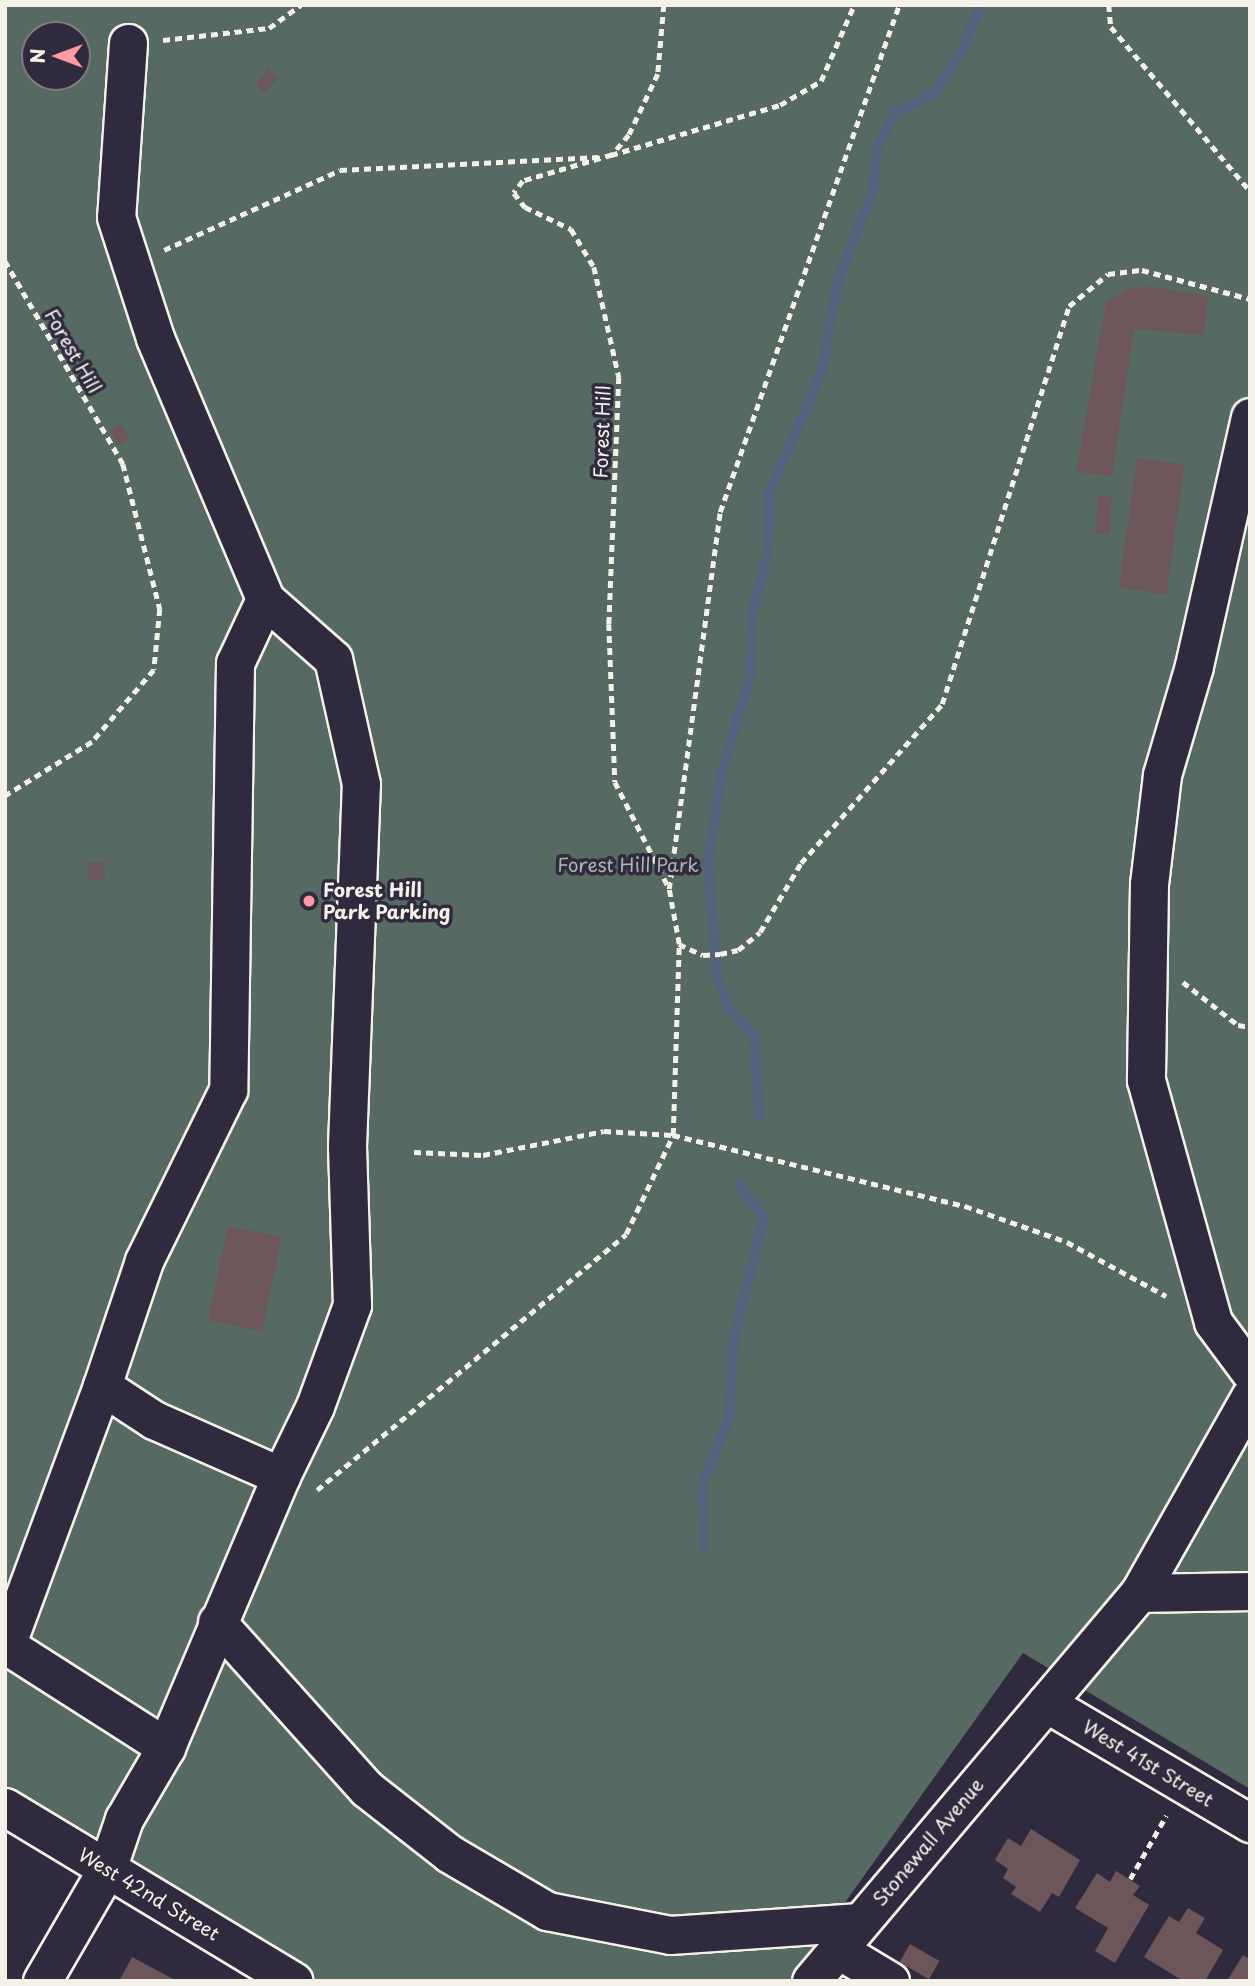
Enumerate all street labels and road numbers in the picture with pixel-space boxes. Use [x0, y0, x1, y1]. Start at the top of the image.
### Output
street label: Forest Hill [40, 305, 106, 397]
street label: Forest Hill [589, 385, 615, 479]
street label: West 41st Street [1077, 1714, 1219, 1812]
street label: Stonewall Avenue [868, 1773, 988, 1911]
street label: West 42nd Street [74, 1843, 224, 1945]

